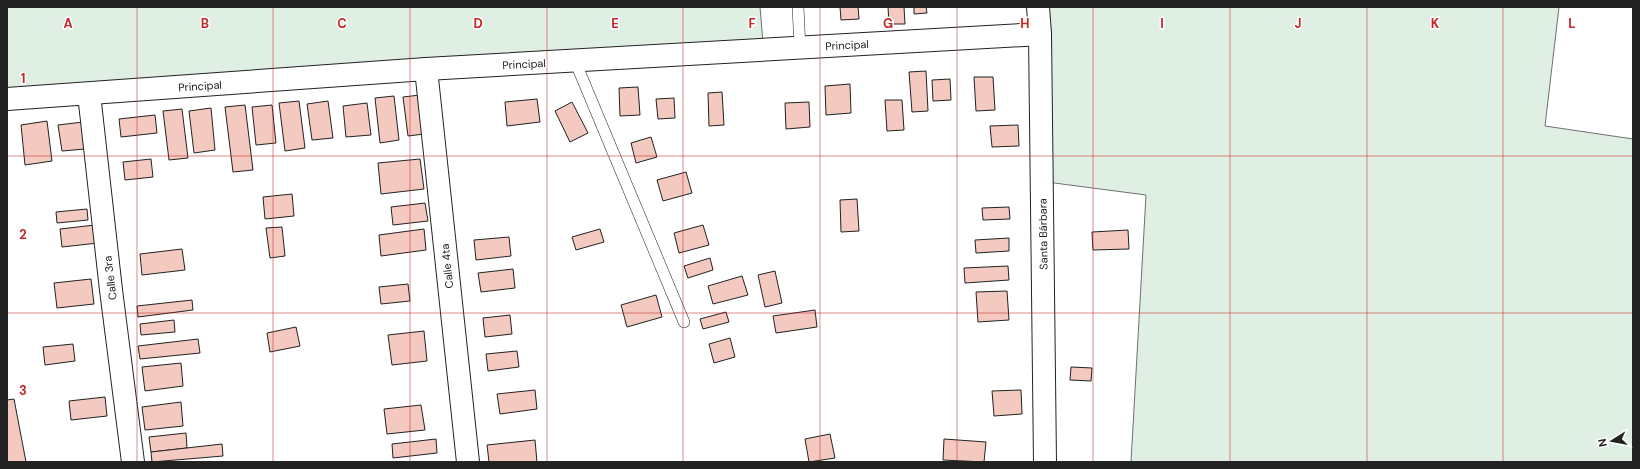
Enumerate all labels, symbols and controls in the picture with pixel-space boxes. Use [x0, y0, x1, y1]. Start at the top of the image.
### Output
text: A [63, 15, 73, 32]
text: B [201, 15, 209, 32]
text: C [337, 15, 347, 32]
text: D [473, 15, 483, 32]
text: E [611, 15, 619, 32]
text: F [748, 15, 756, 32]
text: G [883, 15, 893, 32]
text: H [1020, 15, 1030, 32]
text: I [1160, 15, 1164, 32]
text: J [1294, 15, 1302, 32]
text: K [1431, 15, 1440, 32]
text: L [1568, 15, 1576, 32]
street label: Principal [825, 37, 869, 53]
street label: Principal [502, 56, 546, 72]
text: 1 [21, 70, 25, 87]
street label: Principal [178, 77, 222, 95]
street label: Santa Bárbara [1035, 198, 1051, 270]
text: 2 [19, 226, 27, 243]
street label: Calle 4ta [438, 243, 456, 289]
street label: Calle 3ra [100, 255, 120, 301]
text: 3 [19, 382, 27, 399]
north arrow [1592, 421, 1632, 461]
text: N [1595, 438, 1610, 448]

